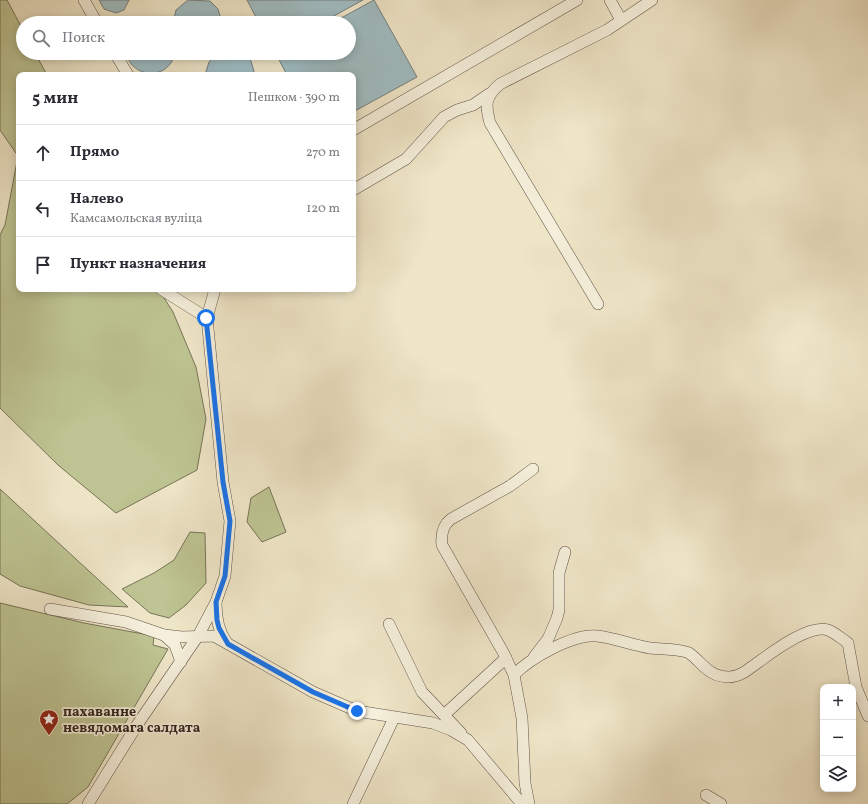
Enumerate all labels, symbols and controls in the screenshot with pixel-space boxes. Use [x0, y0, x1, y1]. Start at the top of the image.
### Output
search box [16, 16, 356, 60]
icon: search [30, 27, 52, 49]
text: Поиск [62, 28, 105, 49]
text: 5 мин [32, 87, 78, 110]
text: Пешком · 390 m [248, 89, 340, 107]
icon: ahead [32, 142, 54, 164]
text: Прямо [70, 142, 119, 163]
text: 270 m [306, 144, 340, 162]
text: Налево [70, 189, 124, 210]
icon: left [32, 198, 54, 220]
text: 120 m [306, 200, 340, 218]
text: Камсамольская вуліца [70, 210, 203, 228]
icon: arrive [32, 254, 54, 276]
text: Пункт назначения [70, 254, 206, 275]
route start [197, 309, 215, 327]
map controls [820, 684, 856, 792]
button: + [820, 684, 856, 720]
route end [348, 702, 366, 720]
place label: пахаванне невядомага салдата [63, 703, 201, 738]
place icon: пахаванне невядомага салдата [38, 708, 60, 736]
button: − [820, 720, 856, 756]
button: layers [820, 756, 856, 792]

